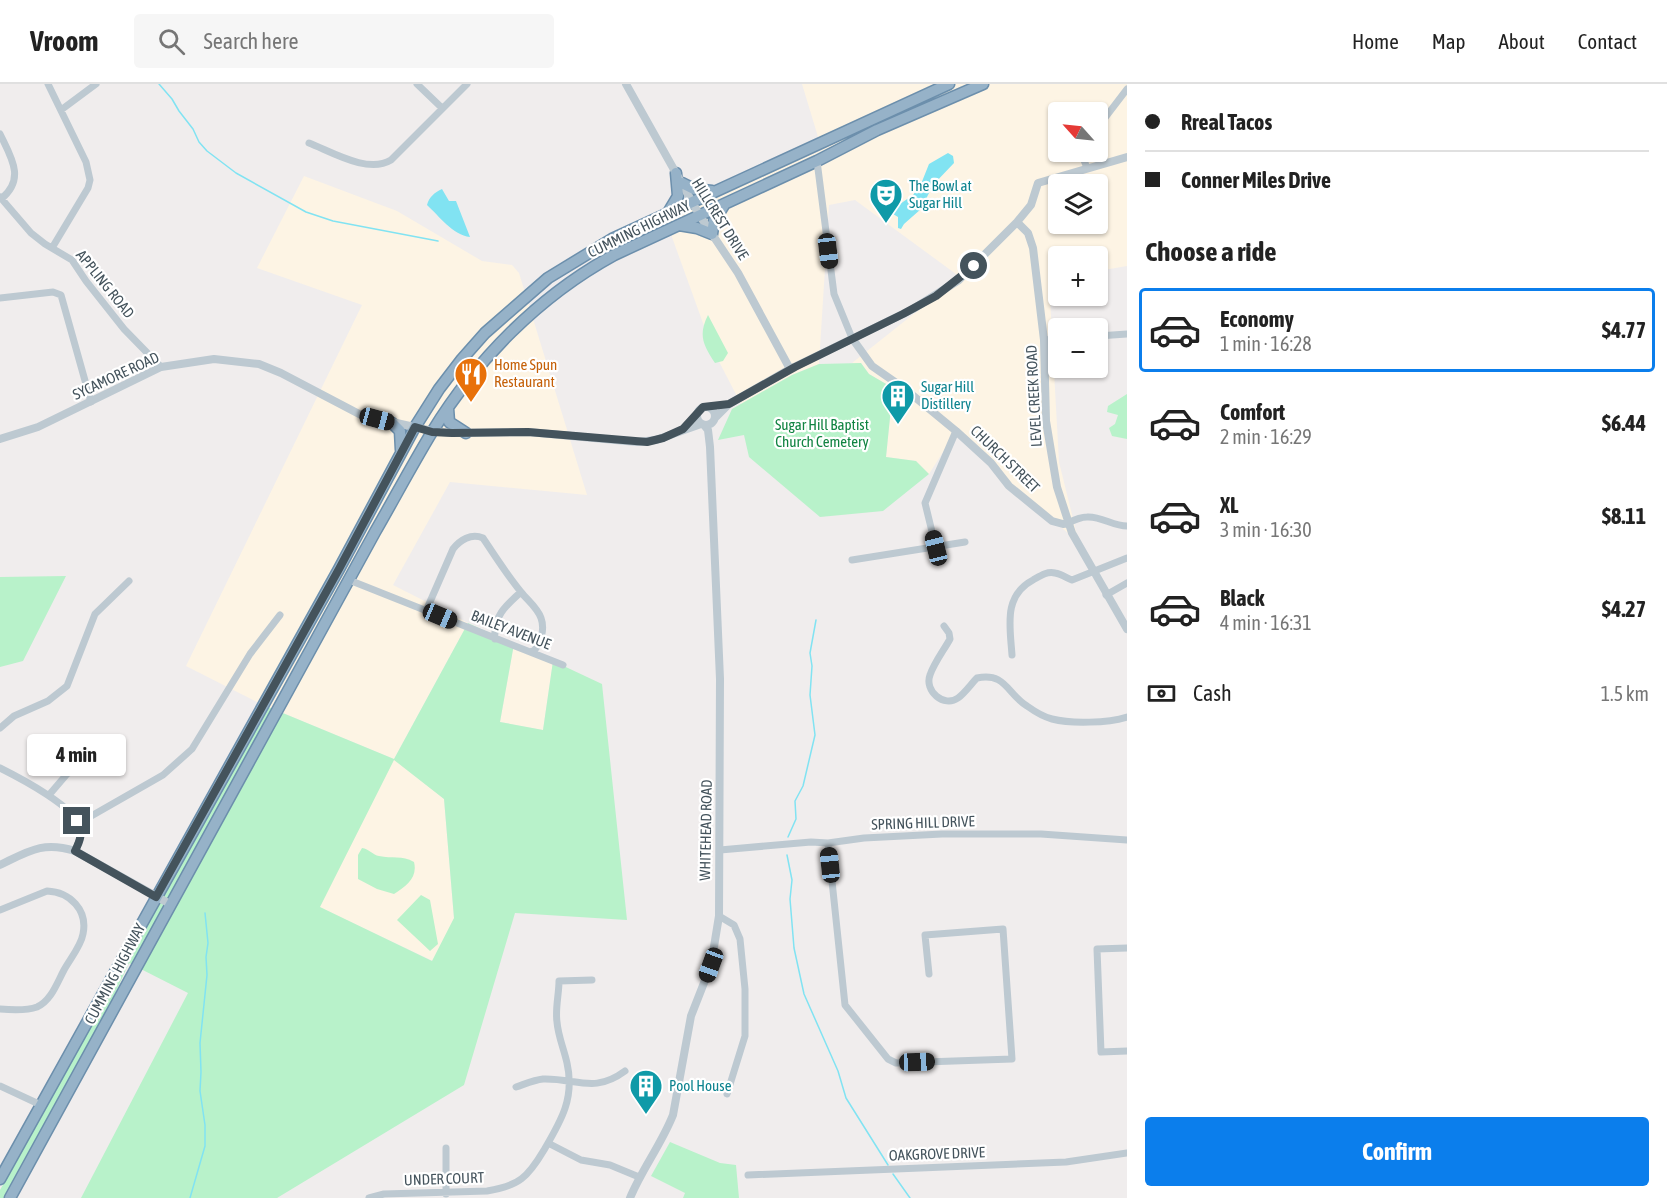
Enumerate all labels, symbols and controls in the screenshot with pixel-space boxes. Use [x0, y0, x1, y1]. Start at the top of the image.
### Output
search box [134, 14, 554, 68]
text: Vroom [30, 25, 98, 57]
icon: search [155, 25, 188, 58]
text: Search here [203, 28, 298, 54]
text: Home [1352, 29, 1399, 53]
text: Map [1432, 29, 1466, 53]
text: About [1499, 29, 1545, 53]
text: Contact [1578, 29, 1637, 53]
north arrow [1048, 102, 1108, 162]
map controls [1048, 102, 1108, 378]
text: Rreal Tacos [1181, 109, 1272, 135]
text: Conner Miles Drive [1181, 167, 1331, 193]
button: layers [1048, 174, 1108, 234]
street label: HILLCREST DRIVE [689, 175, 753, 263]
theatre icon: The Bowl at Sugar Hill [868, 177, 904, 224]
place label: The Bowl at Sugar Hill [909, 177, 972, 211]
street label: CUMMING HIGHWAY [585, 196, 693, 261]
car [817, 232, 839, 270]
text: Choose a ride [1145, 236, 1277, 267]
street label: APPLING ROAD [73, 246, 138, 321]
button: + [1048, 246, 1108, 306]
route start [960, 252, 987, 279]
icon: car [1148, 303, 1202, 357]
text: Economy [1220, 306, 1294, 332]
text: $4.77 [1602, 317, 1646, 343]
button: − [1048, 318, 1108, 378]
text: 1 min · 16:28 [1220, 332, 1312, 355]
street label: LEVEL CREEK ROAD [1022, 345, 1045, 447]
street label: SYCAMORE ROAD [70, 348, 162, 403]
restaurant icon: Home Spun Restaurant [453, 356, 489, 403]
place label: Home Spun Restaurant [494, 356, 557, 390]
building icon: Sugar Hill Distillery [880, 378, 916, 425]
place label: Sugar Hill Distillery [921, 378, 974, 412]
icon: car [1148, 396, 1202, 450]
text: Comfort [1220, 399, 1285, 425]
car [357, 406, 397, 432]
text: $6.44 [1602, 410, 1646, 436]
park label: Sugar Hill Baptist Church Cemetery [775, 416, 869, 450]
street label: CHURCH STREET [967, 422, 1044, 496]
text: 2 min · 16:29 [1220, 425, 1312, 448]
icon: car [1148, 489, 1202, 543]
text: XL [1220, 492, 1238, 518]
text: $8.11 [1602, 503, 1646, 529]
text: 3 min · 16:30 [1220, 518, 1312, 541]
car [923, 528, 949, 568]
icon: car [1148, 582, 1202, 636]
text: Black [1220, 585, 1264, 611]
text: $4.27 [1602, 596, 1646, 622]
car [420, 601, 460, 631]
street label: BAILEY AVENUE [469, 607, 554, 653]
text: 4 min · 16:31 [1220, 611, 1312, 634]
icon: cash [1145, 677, 1178, 710]
text: Cash [1193, 680, 1232, 706]
text: 1.5 km [1601, 682, 1649, 705]
callout: 4 min [28, 734, 127, 776]
text: 4 min [56, 743, 97, 766]
street label: WHITEHEAD ROAD [696, 779, 715, 881]
route end [63, 807, 90, 834]
street label: SPRING HILL DRIVE [871, 812, 976, 833]
car [819, 846, 841, 884]
street label: CUMMING HIGHWAY [81, 920, 148, 1027]
car [696, 945, 726, 985]
car [899, 1052, 935, 1072]
building icon: Pool House [628, 1068, 664, 1115]
place label: Pool House [669, 1077, 732, 1094]
button: Confirm [1145, 1117, 1649, 1186]
street label: OAKGROVE DRIVE [889, 1143, 986, 1164]
street label: UNDER COURT [404, 1169, 485, 1188]

